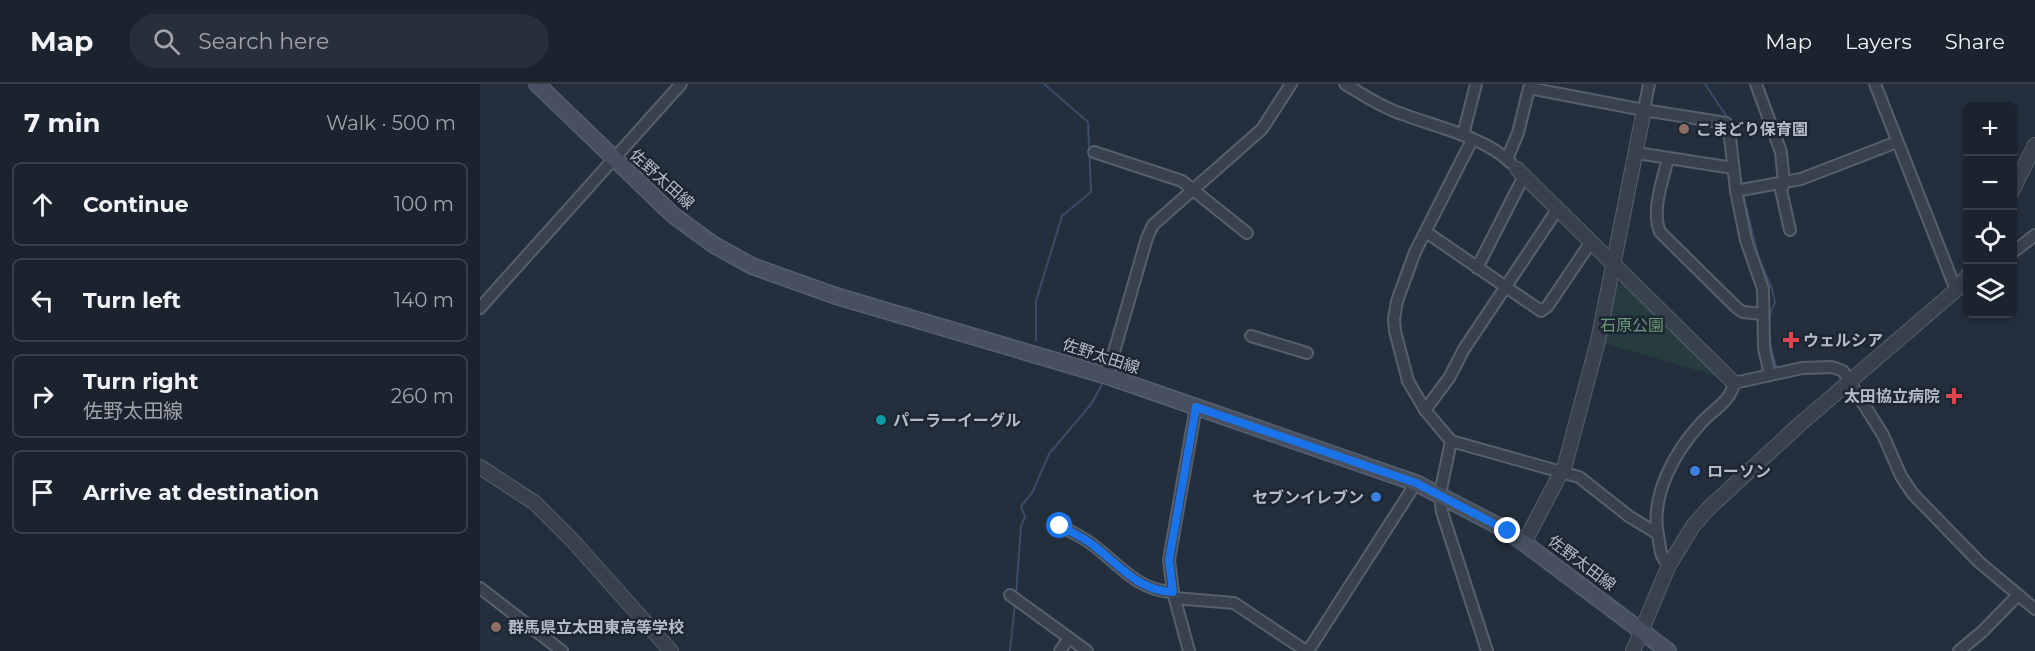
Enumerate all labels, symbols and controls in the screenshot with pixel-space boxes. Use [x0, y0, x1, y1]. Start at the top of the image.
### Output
search box [129, 14, 549, 68]
text: Map [30, 24, 93, 58]
icon: search [150, 25, 183, 58]
text: Search here [198, 28, 329, 55]
text: Map [1765, 29, 1812, 54]
text: Layers [1845, 29, 1912, 54]
text: Share [1945, 29, 2005, 54]
map controls [1963, 102, 2017, 318]
button: + [1963, 102, 2017, 156]
text: 7 min [24, 107, 101, 139]
text: Walk · 500 m [326, 111, 456, 135]
place label: こまどり保育園 [1696, 120, 1808, 139]
marker: こまどり保育園 [1677, 122, 1691, 136]
street label: 佐野太田線 [626, 145, 698, 213]
button: − [1963, 156, 2017, 210]
icon: ahead [26, 188, 59, 221]
text: Continue [83, 191, 189, 218]
text: 100 m [394, 192, 454, 216]
button: locate [1963, 210, 2017, 264]
button: layers [1963, 264, 2017, 318]
icon: left [26, 284, 59, 317]
text: Turn left [83, 287, 181, 314]
text: 140 m [394, 288, 454, 312]
park label: 石原公園 [1600, 316, 1664, 335]
place label: ウェルシア [1803, 331, 1883, 350]
marker: ウェルシア [1784, 333, 1798, 347]
street label: 佐野太田線 [1060, 335, 1142, 377]
text: Turn right [83, 368, 198, 395]
icon: right [26, 380, 59, 413]
text: 260 m [391, 384, 454, 408]
place label: 太田協立病院 [1844, 387, 1940, 406]
marker: 太田協立病院 [1945, 387, 1963, 405]
text: 佐野太田線 [83, 399, 183, 423]
place label: パーラーイーグル [893, 411, 1021, 430]
marker: パーラーイーグル [874, 413, 888, 427]
place label: ローソン [1707, 462, 1771, 481]
marker: ローソン [1688, 464, 1702, 478]
icon: arrive [26, 476, 59, 509]
text: Arrive at destination [83, 479, 319, 506]
place label: セブンイレブン [1252, 488, 1364, 507]
marker: セブンイレブン [1369, 490, 1383, 504]
route start [1046, 512, 1072, 538]
route end [1494, 517, 1520, 543]
street label: 佐野太田線 [1544, 531, 1620, 595]
place label: 群馬県立太田東高等学校 [508, 618, 684, 637]
marker: 群馬県立太田東高等学校 [489, 620, 503, 634]

